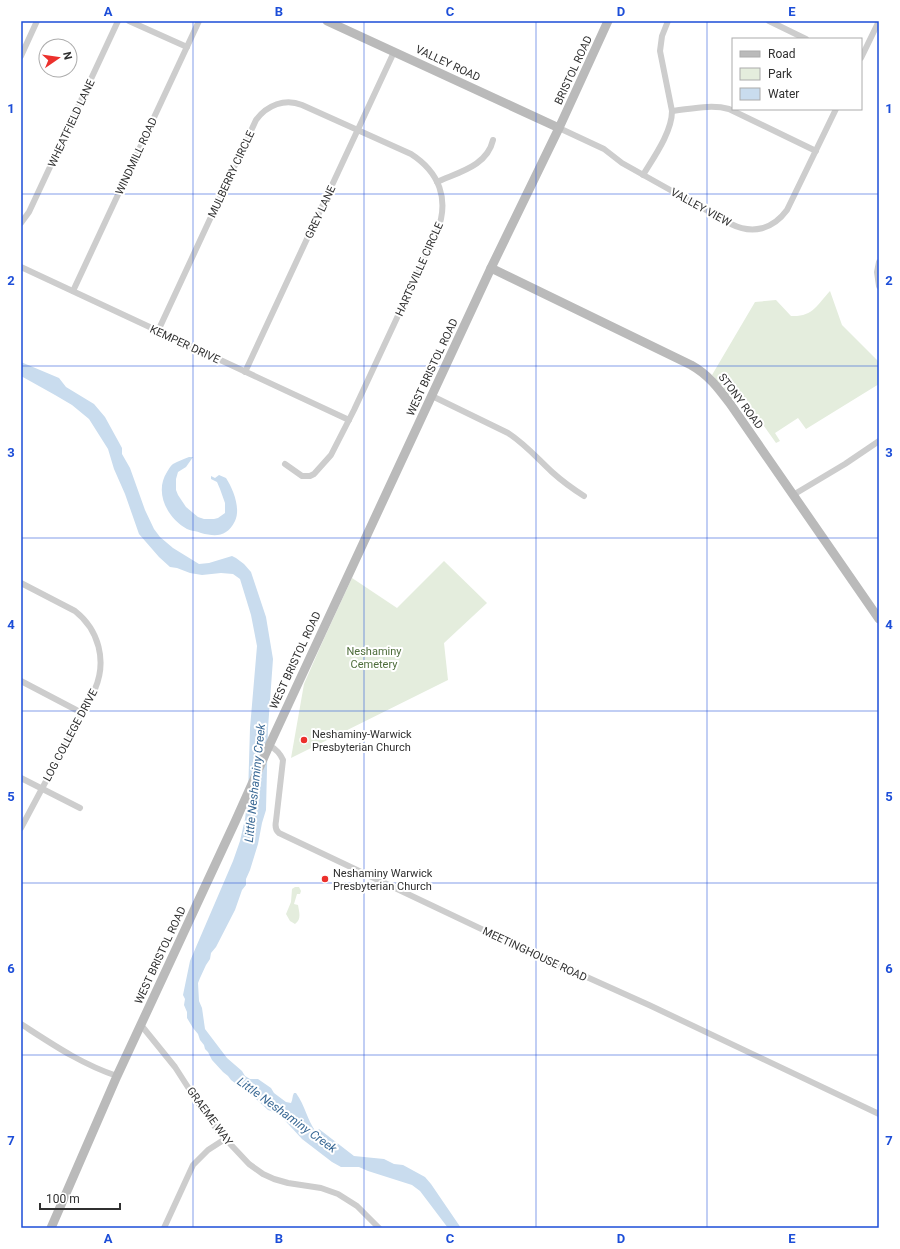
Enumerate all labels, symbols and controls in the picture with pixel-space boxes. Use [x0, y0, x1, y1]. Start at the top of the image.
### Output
text: A [104, 4, 113, 19]
text: B [275, 4, 283, 19]
text: C [446, 4, 455, 19]
text: D [617, 4, 625, 19]
text: E [788, 4, 796, 19]
street label: BRISTOL ROAD [552, 34, 595, 107]
north arrow [38, 38, 78, 78]
legend [732, 38, 862, 110]
street label: VALLEY ROAD [413, 43, 482, 84]
text: Road [768, 47, 796, 61]
text: N [60, 51, 75, 61]
text: Park [768, 67, 793, 81]
street label: WHEATFIELD LANE [45, 77, 98, 169]
text: Water [768, 87, 799, 101]
text: 1 [7, 101, 15, 116]
text: 1 [885, 101, 893, 116]
street label: WINDMILL ROAD [113, 116, 160, 197]
street label: MULBERRY CIRCLE [206, 129, 257, 220]
street label: GREY LANE [302, 184, 338, 241]
street label: VALLEY VIEW [668, 185, 734, 230]
street label: HARTSVILLE CIRCLE [393, 220, 446, 318]
text: 2 [7, 273, 15, 288]
text: 2 [885, 273, 893, 288]
street label: WEST BRISTOL ROAD [404, 316, 461, 418]
street label: KEMPER DRIVE [148, 323, 222, 366]
street label: STONY ROAD [715, 371, 766, 432]
text: 3 [7, 445, 15, 460]
text: 3 [885, 445, 893, 460]
street label: WEST BRISTOL ROAD [267, 609, 324, 711]
text: 4 [7, 617, 15, 632]
text: 4 [885, 617, 893, 632]
park label: Neshaminy Cemetery [347, 645, 402, 671]
street label: LOG COLLEGE DRIVE [41, 687, 100, 784]
water label: Little Neshaminy Creek [242, 722, 268, 843]
place label: Neshaminy-Warwick Presbyterian Church [312, 728, 412, 754]
marker: Neshaminy-Warwick Presbyterian Church [299, 735, 309, 745]
text: 5 [7, 789, 15, 804]
text: 5 [885, 789, 893, 804]
place label: Neshaminy Warwick Presbyterian Church [333, 867, 433, 893]
marker: Neshaminy Warwick Presbyterian Church [320, 874, 330, 884]
street label: WEST BRISTOL ROAD [132, 904, 189, 1006]
street label: MEETINGHOUSE ROAD [480, 925, 589, 984]
text: 6 [7, 961, 15, 976]
text: 6 [885, 961, 893, 976]
water label: Little Neshaminy Creek [235, 1074, 340, 1156]
street label: GRAEME WAY [184, 1085, 235, 1148]
text: 7 [7, 1133, 15, 1148]
text: 7 [885, 1133, 893, 1148]
scale bar [40, 1185, 120, 1211]
text: 100 m [46, 1192, 80, 1206]
text: A [104, 1231, 113, 1246]
text: B [275, 1231, 283, 1246]
text: C [446, 1231, 455, 1246]
text: D [617, 1231, 625, 1246]
text: E [788, 1231, 796, 1246]

